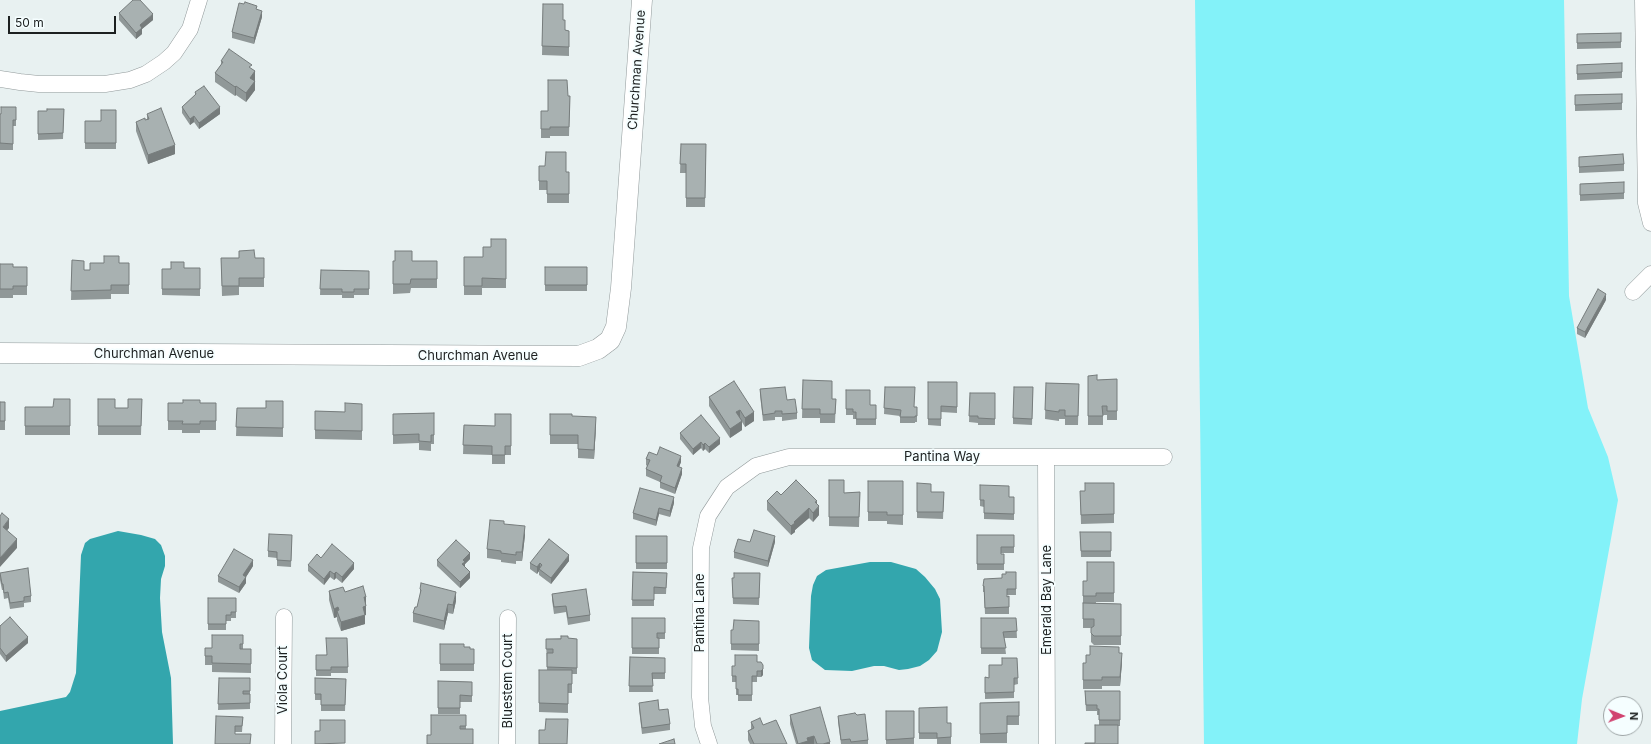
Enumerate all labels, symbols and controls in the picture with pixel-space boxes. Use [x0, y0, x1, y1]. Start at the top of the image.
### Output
scale bar [10, 8, 118, 34]
street label: Churchman Avenue [625, 9, 649, 131]
text: 50 m [15, 15, 44, 30]
street label: Churchman Avenue [94, 346, 214, 362]
street label: Churchman Avenue [418, 348, 538, 364]
street label: Pantina Way [904, 449, 980, 465]
street label: Emerald Bay Lane [1039, 545, 1055, 655]
street label: Pantina Lane [692, 573, 708, 653]
street label: Bluestem Court [500, 634, 516, 728]
street label: Viola Court [275, 646, 291, 714]
north arrow [1603, 696, 1643, 736]
text: N [1627, 712, 1641, 721]

